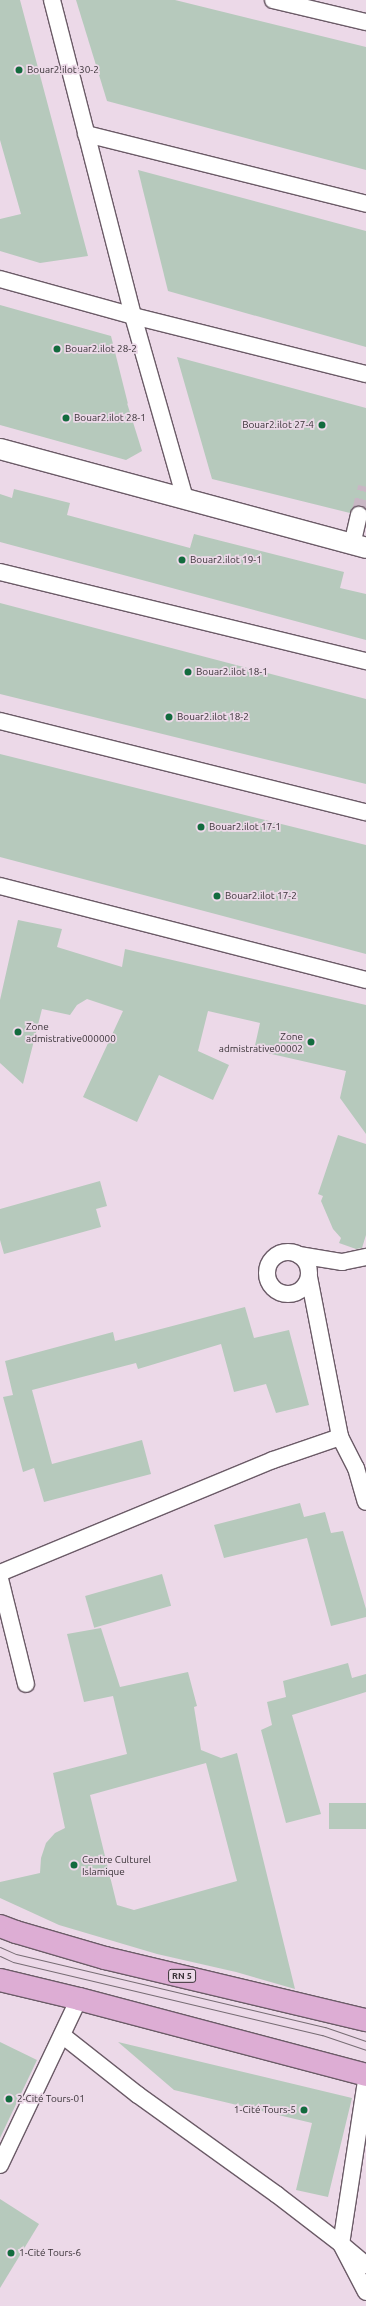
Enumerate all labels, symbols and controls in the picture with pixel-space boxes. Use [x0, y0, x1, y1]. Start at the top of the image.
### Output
place label: Bouar2.ilot 30-2 [27, 64, 99, 76]
marker: Bouar2.ilot 30-2 [14, 65, 24, 75]
place label: Bouar2.ilot 28-2 [65, 343, 137, 355]
marker: Bouar2.ilot 28-2 [52, 344, 62, 354]
place label: Bouar2.ilot 28-1 [74, 412, 146, 424]
marker: Bouar2.ilot 28-1 [61, 413, 71, 423]
place label: Bouar2.ilot 27-4 [242, 419, 314, 431]
marker: Bouar2.ilot 27-4 [317, 420, 327, 430]
place label: Bouar2.ilot 19-1 [190, 554, 262, 566]
marker: Bouar2.ilot 19-1 [177, 555, 187, 565]
place label: Bouar2.ilot 18-1 [196, 666, 268, 678]
marker: Bouar2.ilot 18-1 [183, 667, 193, 677]
place label: Bouar2.ilot 18-2 [177, 711, 249, 723]
marker: Bouar2.ilot 18-2 [164, 712, 174, 722]
place label: Bouar2.ilot 17-1 [209, 821, 281, 833]
marker: Bouar2.ilot 17-1 [196, 822, 206, 832]
place label: Bouar2.ilot 17-2 [225, 890, 297, 902]
marker: Bouar2.ilot 17-2 [212, 891, 222, 901]
place label: Zone admistrative000000 [26, 1020, 116, 1044]
marker: Zone admistrative000000 [13, 1027, 23, 1037]
place label: Zone admistrative00002 [219, 1030, 303, 1054]
marker: Zone admistrative00002 [306, 1037, 316, 1047]
place label: Centre Culturel Islamique [82, 1853, 151, 1876]
marker: Centre Culturel Islamique [69, 1860, 79, 1870]
road number: RN 5 [168, 1969, 196, 1983]
place label: 2-Cité Tours-01 [17, 2093, 85, 2105]
marker: 2-Cité Tours-01 [4, 2094, 14, 2104]
place label: 1-Cité Tours-5 [234, 2104, 296, 2116]
marker: 1-Cité Tours-5 [299, 2105, 309, 2115]
place label: 1-Cité Tours-6 [19, 2247, 81, 2259]
marker: 1-Cité Tours-6 [6, 2248, 16, 2258]

